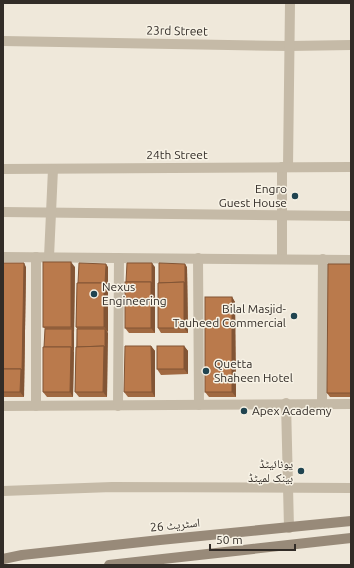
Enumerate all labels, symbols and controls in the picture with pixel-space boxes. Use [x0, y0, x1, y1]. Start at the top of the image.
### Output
street label: 23rd Street [146, 23, 208, 38]
street label: 24th Street [146, 148, 208, 161]
place label: Engro Guest House [219, 182, 287, 209]
marker: Engro Guest House [290, 191, 300, 201]
place label: Nexus Engineering [102, 280, 167, 307]
marker: Nexus Engineering [89, 289, 99, 299]
place label: Bilal Masjid- Tauheed Commercial [173, 302, 287, 329]
marker: Bilal Masjid- Tauheed Commercial [289, 311, 299, 321]
place label: Quetta Shaheen Hotel [214, 357, 293, 384]
marker: Quetta Shaheen Hotel [201, 366, 211, 376]
place label: Apex Academy [252, 404, 332, 417]
marker: Apex Academy [239, 406, 249, 416]
place label: یونائیٹڈ بینک لمیٹڈ [248, 457, 293, 485]
marker: یونائیٹڈ بینک لمیٹڈ [296, 466, 306, 476]
street label: اسٹریٹ 26 [149, 515, 201, 535]
scale bar [210, 526, 295, 552]
text: 50 m [216, 533, 243, 546]

